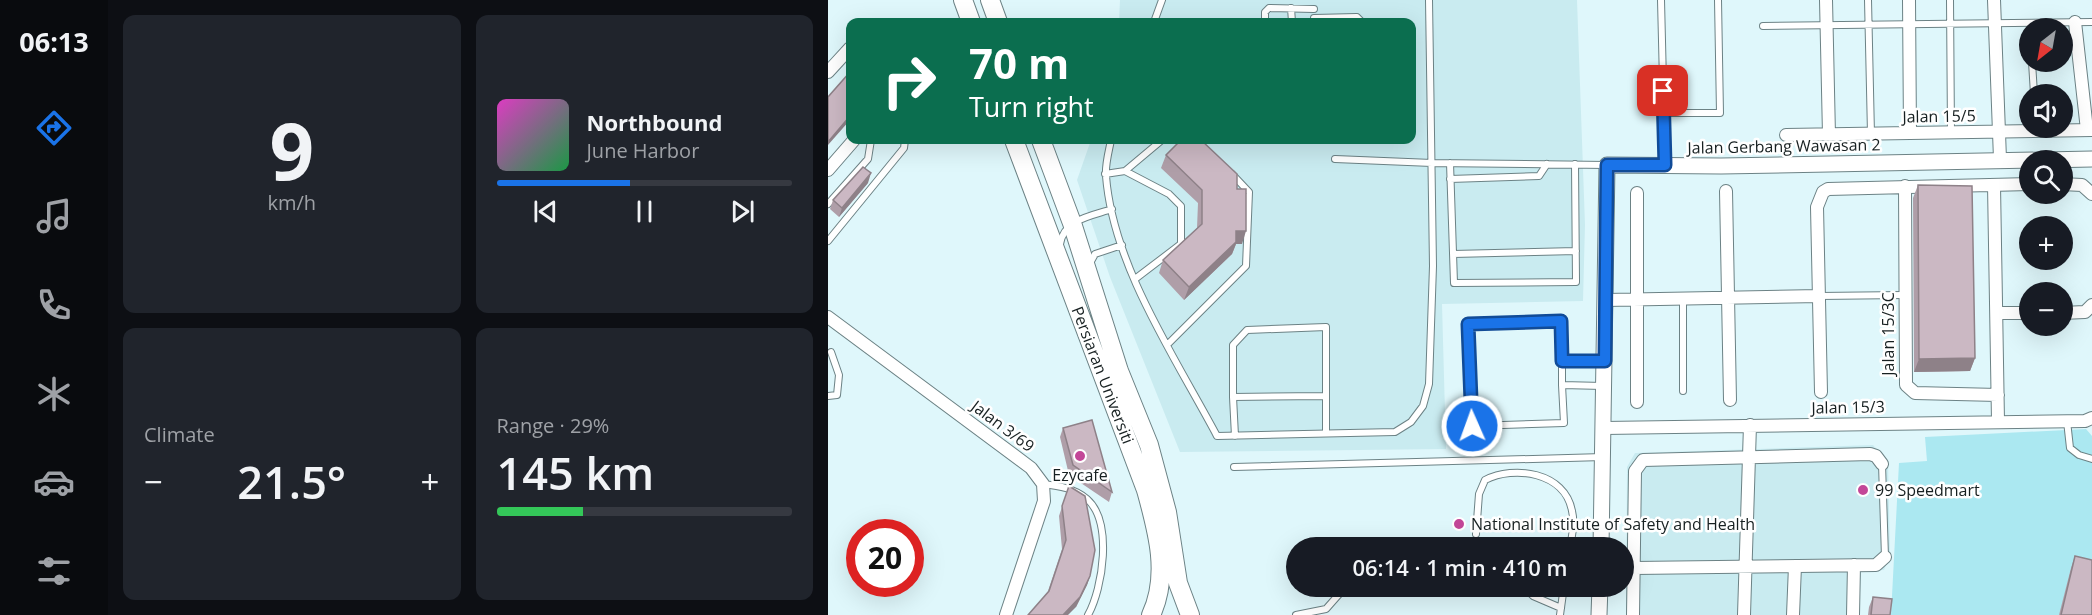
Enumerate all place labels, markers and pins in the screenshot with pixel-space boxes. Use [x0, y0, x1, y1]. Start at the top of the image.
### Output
pin [1637, 65, 1688, 116]
marker: Ezycafe [1073, 449, 1087, 463]
place label: Ezycafe [1052, 464, 1108, 486]
place label: 99 Speedmart [1875, 479, 1980, 501]
marker: 99 Speedmart [1856, 483, 1870, 497]
place label: National Institute of Safety and Health [1471, 513, 1755, 535]
marker: National Institute of Safety and Health [1452, 517, 1466, 531]

